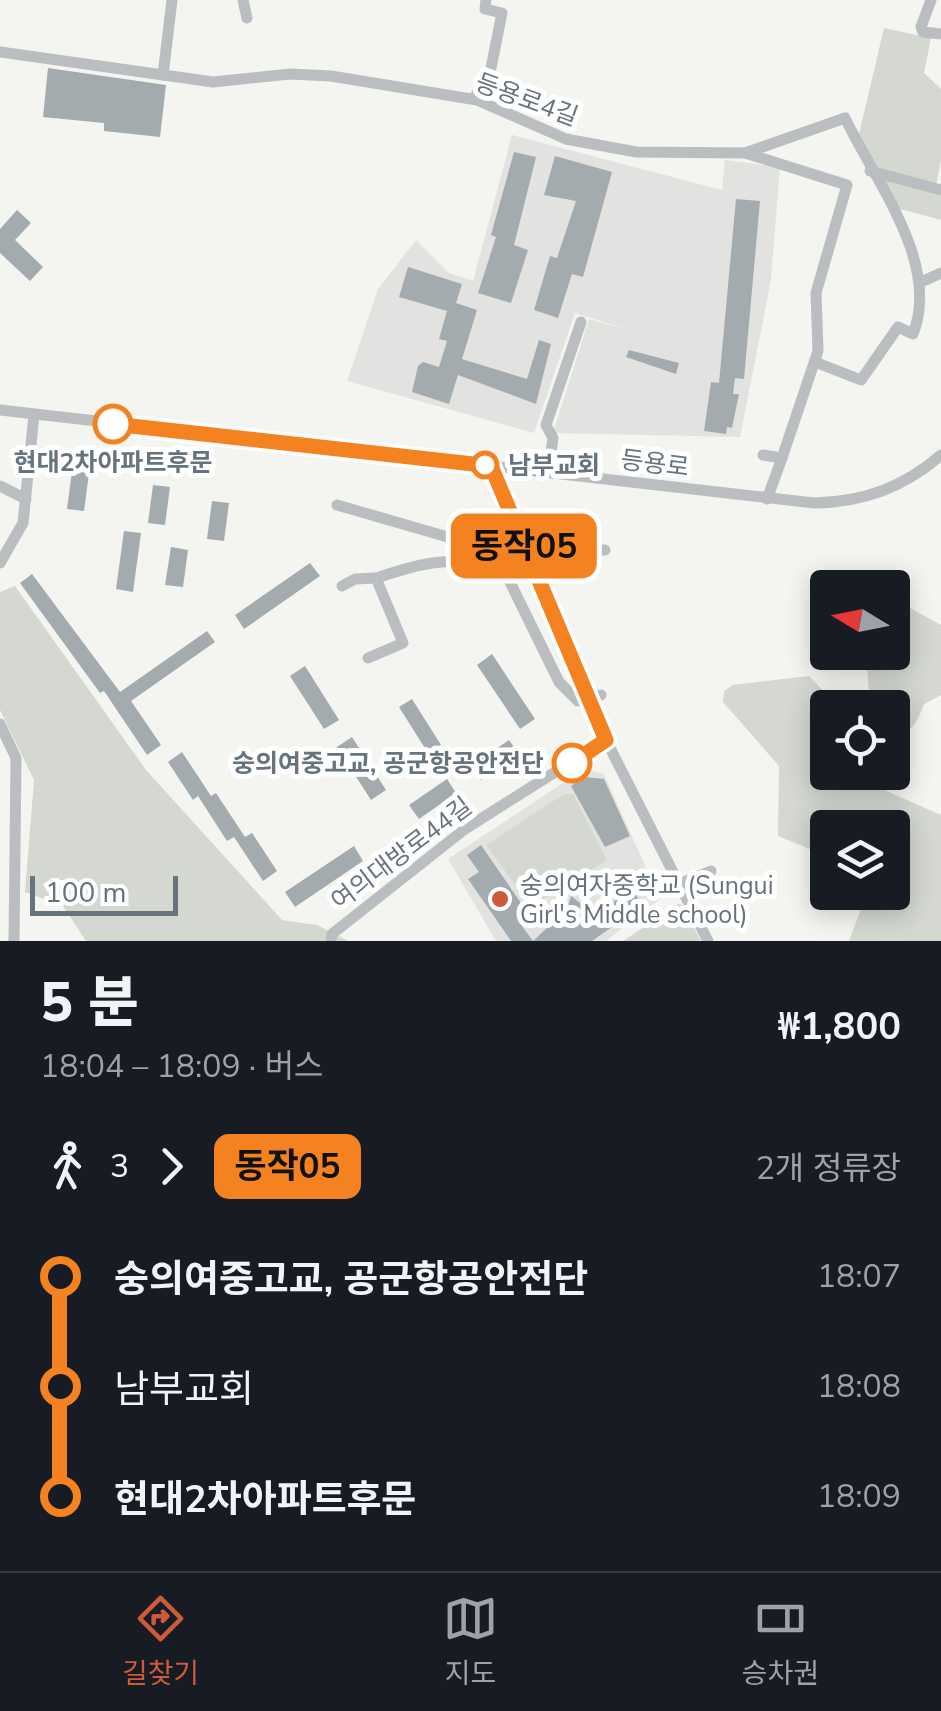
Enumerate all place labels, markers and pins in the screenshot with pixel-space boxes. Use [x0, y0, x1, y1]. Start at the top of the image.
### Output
marker: 현대2차아파트후문 [94, 405, 132, 443]
place label: 현대2차아파트후문 [13, 446, 213, 480]
place label: 남부교회 [508, 449, 600, 483]
marker: 남부교회 [472, 452, 498, 478]
marker: 숭의여중고교, 공군항공안전단 [553, 744, 591, 782]
place label: 숭의여중고교, 공군항공안전단 [232, 747, 544, 781]
place label: 숭의여자중학교 (Sungui Girl's Middle school) [520, 869, 773, 932]
marker: 숭의여자중학교 (Sungui Girl's Middle school) [489, 888, 511, 910]

